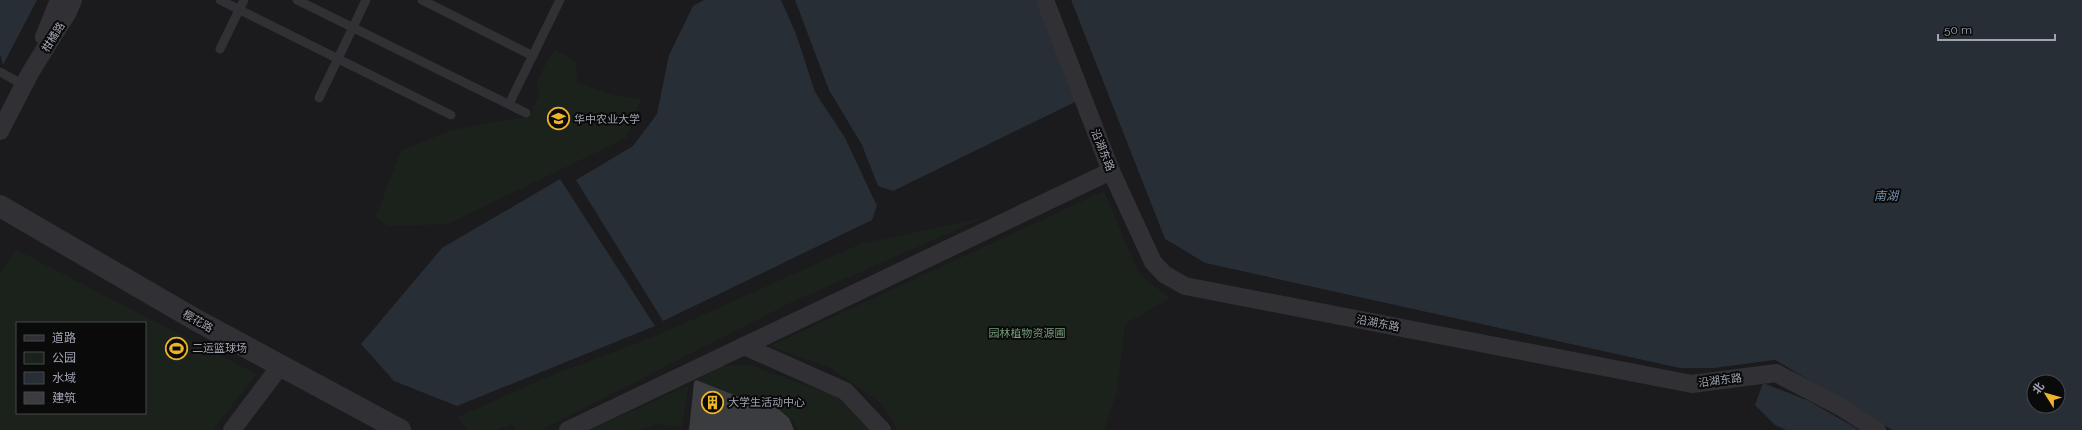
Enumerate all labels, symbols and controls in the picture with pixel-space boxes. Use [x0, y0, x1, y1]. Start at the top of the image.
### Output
scale bar [1938, 16, 2055, 42]
street label: 柑橘路 [39, 20, 68, 55]
text: 50 m [1944, 23, 1972, 37]
school or university icon: 华中农业大学 [546, 106, 572, 132]
place label: 华中农业大学 [574, 113, 640, 126]
street label: 沿湖东路 [1088, 127, 1117, 173]
water label: 南湖 [1874, 189, 1900, 203]
street label: 樱花路 [180, 308, 215, 335]
street label: 沿湖东路 [1355, 313, 1401, 334]
legend [16, 322, 146, 414]
park label: 园林植物资源圃 [989, 327, 1066, 340]
text: 道路 [52, 331, 76, 345]
sports icon: 二运篮球场 [163, 335, 189, 361]
place label: 二运篮球场 [192, 342, 247, 355]
text: 公园 [52, 351, 76, 365]
text: 水域 [52, 371, 76, 385]
street label: 沿湖东路 [1697, 371, 1743, 390]
north arrow [2026, 374, 2066, 414]
text: 北 [2030, 380, 2047, 397]
building icon: 大学生活动中心 [700, 389, 726, 415]
text: 建筑 [52, 391, 76, 405]
place label: 大学生活动中心 [728, 396, 805, 409]

